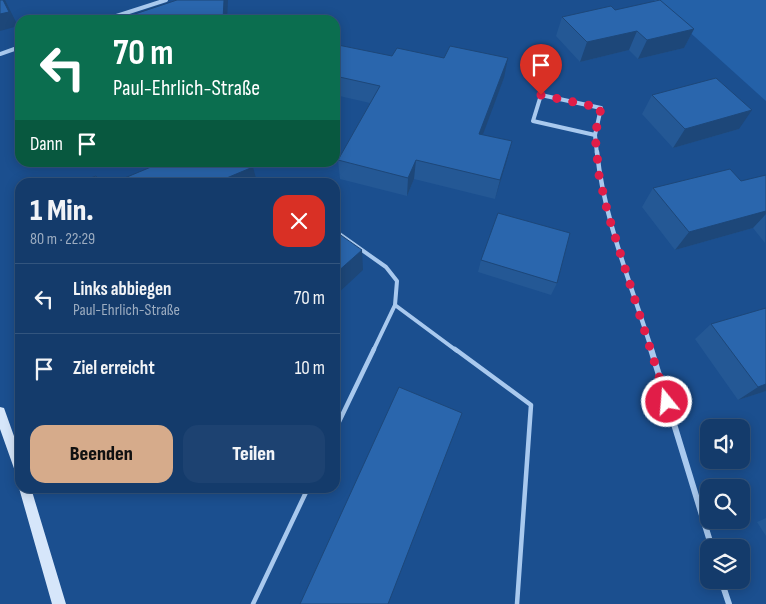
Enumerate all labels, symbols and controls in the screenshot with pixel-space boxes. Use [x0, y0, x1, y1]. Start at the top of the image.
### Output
text: 70 m [113, 32, 173, 75]
icon: left [30, 35, 95, 100]
pin [520, 44, 562, 95]
icon: arrive [527, 51, 555, 79]
text: Paul-Ehrlich-Straße [113, 75, 260, 102]
icon: arrive [73, 130, 101, 158]
text: Dann [30, 133, 63, 156]
text: 1 Min. [30, 193, 94, 229]
button: close [273, 195, 325, 247]
text: 80 m · 22:29 [30, 230, 95, 249]
text: Links abbiegen [73, 278, 171, 301]
icon: left [30, 285, 58, 313]
text: 70 m [294, 287, 325, 310]
text: Paul-Ehrlich-Straße [73, 301, 180, 320]
icon: arrive [30, 355, 58, 383]
text: Ziel erreicht [73, 357, 155, 380]
text: 10 m [295, 357, 325, 380]
position arrow [640, 375, 692, 427]
map controls [700, 419, 750, 589]
button: sound [700, 419, 750, 469]
button: Beenden [30, 425, 173, 483]
button: Teilen [183, 425, 325, 483]
button: search [700, 479, 750, 529]
button: layers [700, 539, 750, 589]

